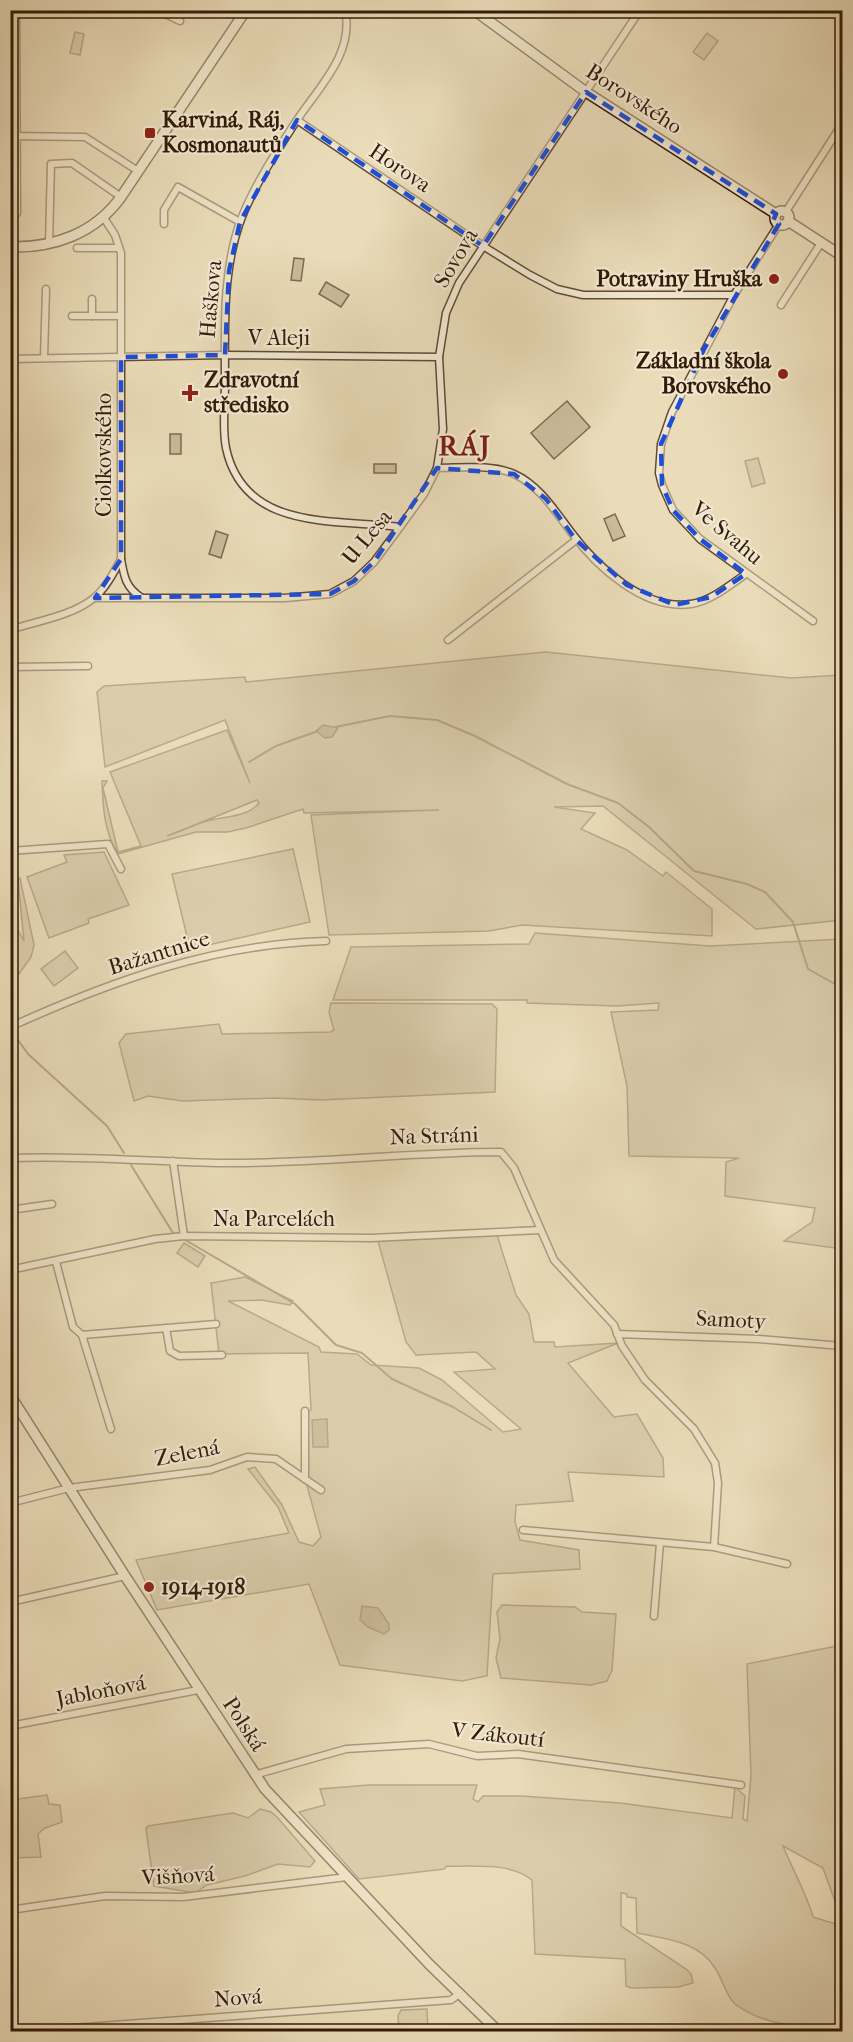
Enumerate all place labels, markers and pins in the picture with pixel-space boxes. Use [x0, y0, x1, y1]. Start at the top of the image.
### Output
place label: Karviná, Ráj, Kosmonautů [162, 107, 285, 158]
marker: Karviná, Ráj, Kosmonautů [143, 126, 157, 140]
place label: Potraviny Hruška [596, 266, 763, 292]
marker: Potraviny Hruška [767, 272, 781, 286]
place label: Základní škola Borovského [636, 348, 772, 399]
place label: Zdravotní středisko [204, 367, 300, 418]
marker: Základní škola Borovského [776, 367, 790, 381]
marker: Zdravotní středisko [181, 384, 199, 402]
place label: 1914-1918 [161, 1574, 245, 1600]
marker: 1914-1918 [142, 1580, 156, 1594]

